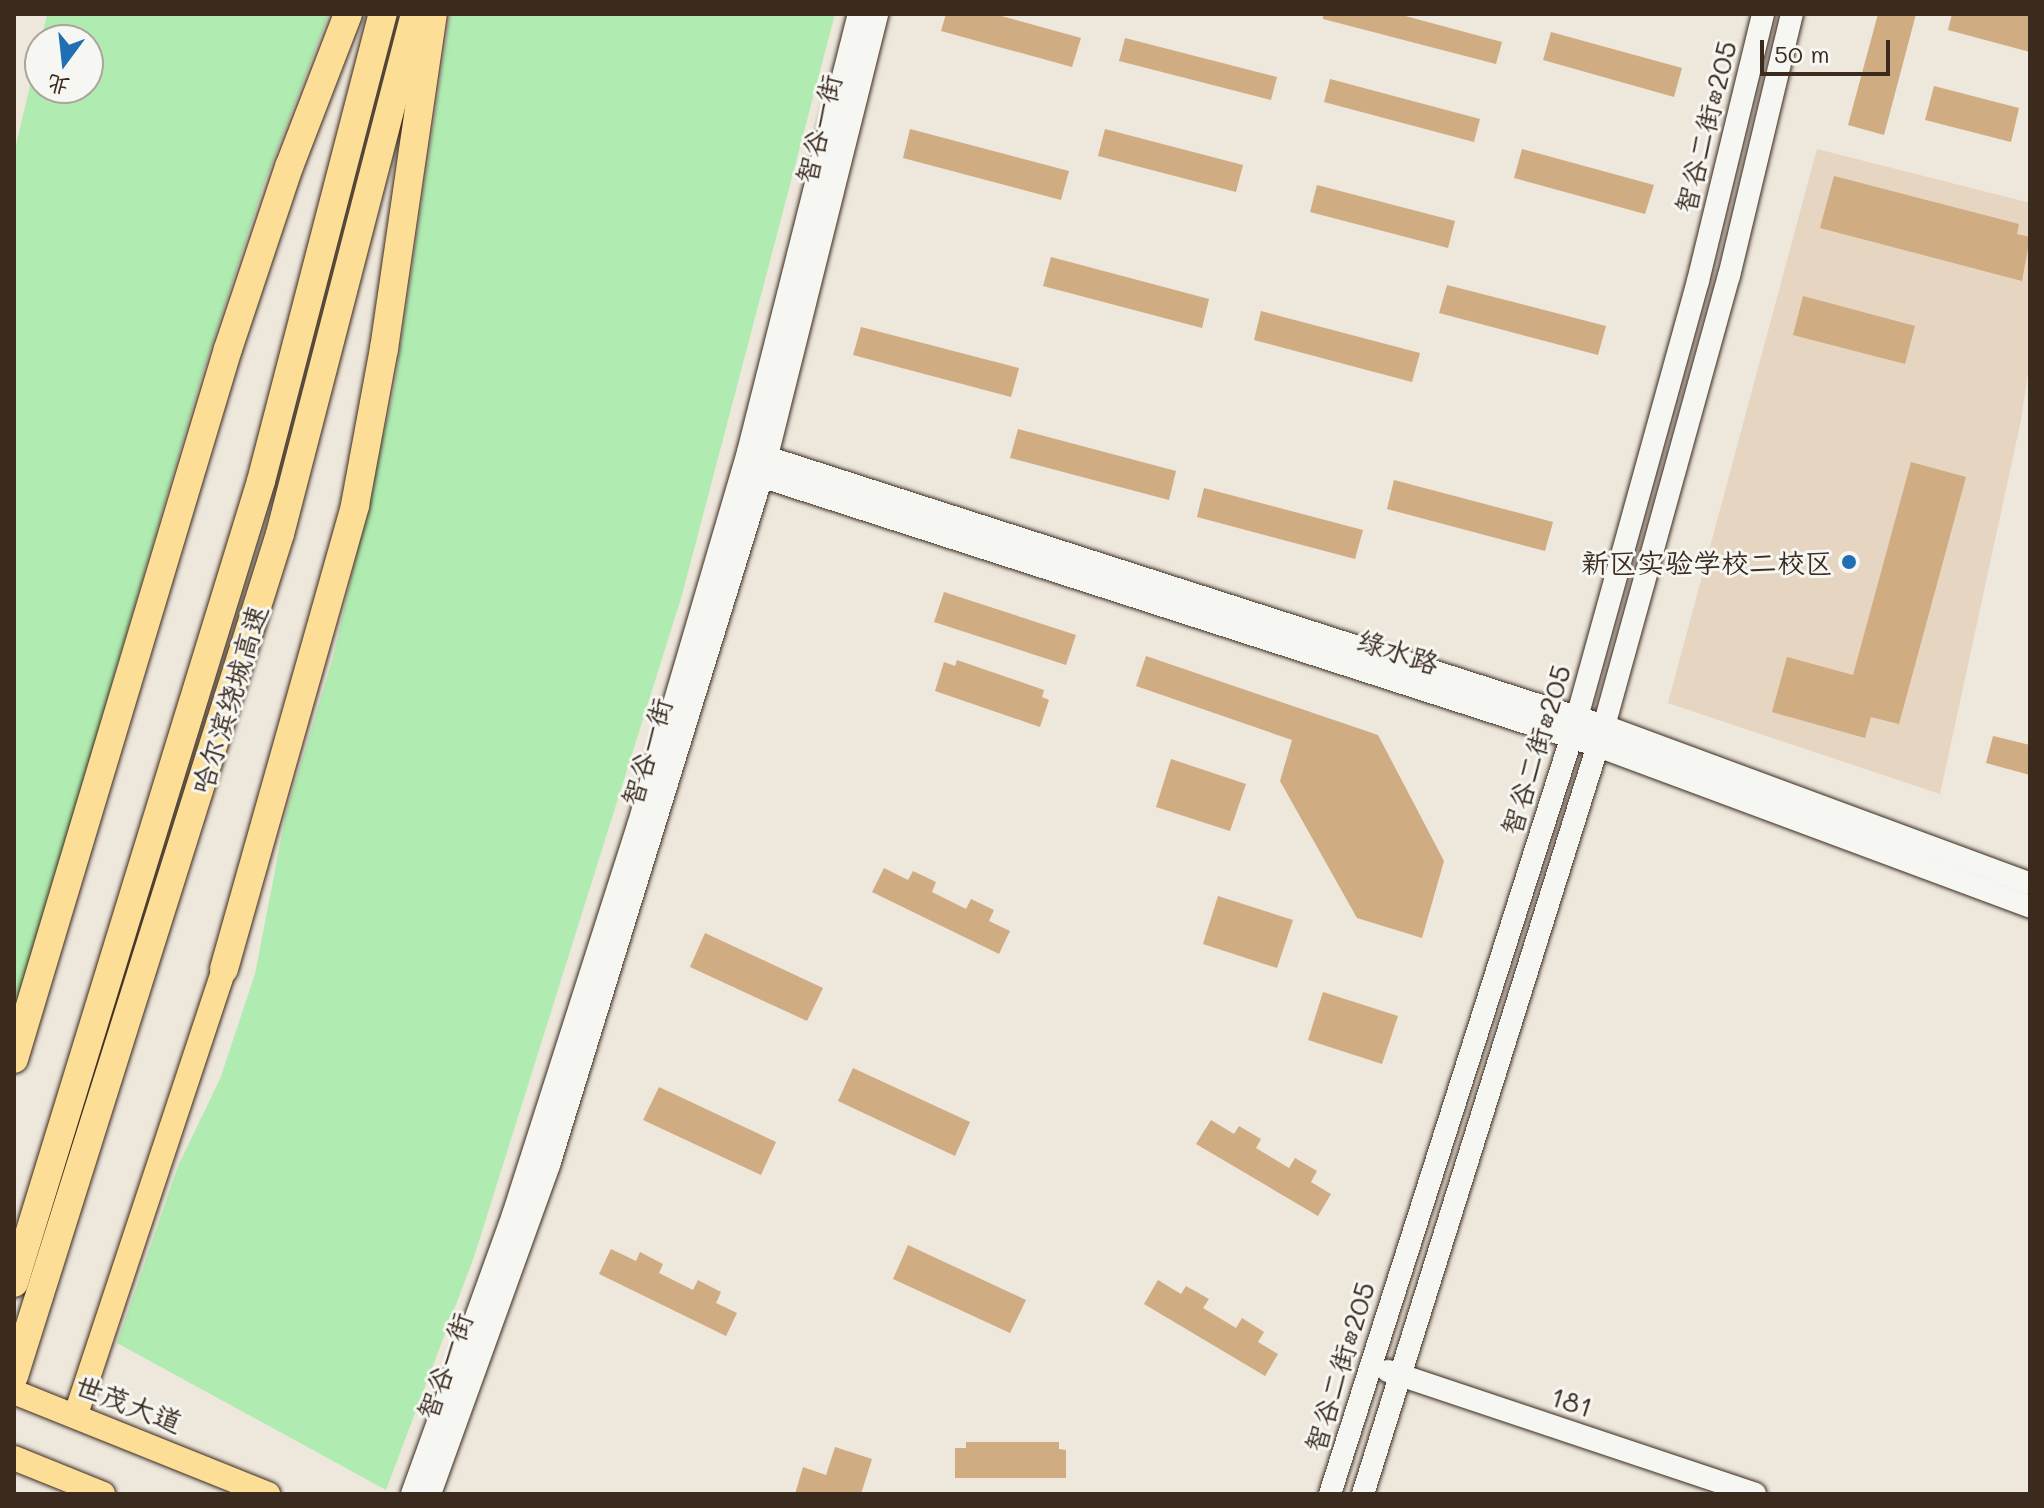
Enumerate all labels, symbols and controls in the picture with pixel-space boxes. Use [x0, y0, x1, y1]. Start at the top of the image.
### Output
north arrow [24, 24, 104, 104]
scale bar [1764, 24, 1894, 74]
street label: 智谷二街•205 [1667, 37, 1743, 217]
text: 50 m [1774, 38, 1830, 69]
text: 北 [44, 69, 73, 103]
street label: 智谷一街 [788, 71, 848, 187]
place label: 新区实验学校二校区 [1581, 545, 1833, 579]
marker: 新区实验学校二校区 [1840, 553, 1858, 571]
street label: 哈尔滨绕城高速 [184, 600, 274, 798]
street label: 绿水路 [1353, 622, 1443, 680]
street label: 智谷二街•205 [1493, 660, 1577, 840]
street label: 智谷一街 [614, 694, 678, 810]
street label: 智谷二街•205 [1297, 1277, 1381, 1457]
street label: 智谷一街 [409, 1308, 479, 1424]
street label: 世茂大道 [71, 1367, 187, 1439]
street label: 181 [1547, 1379, 1597, 1423]

